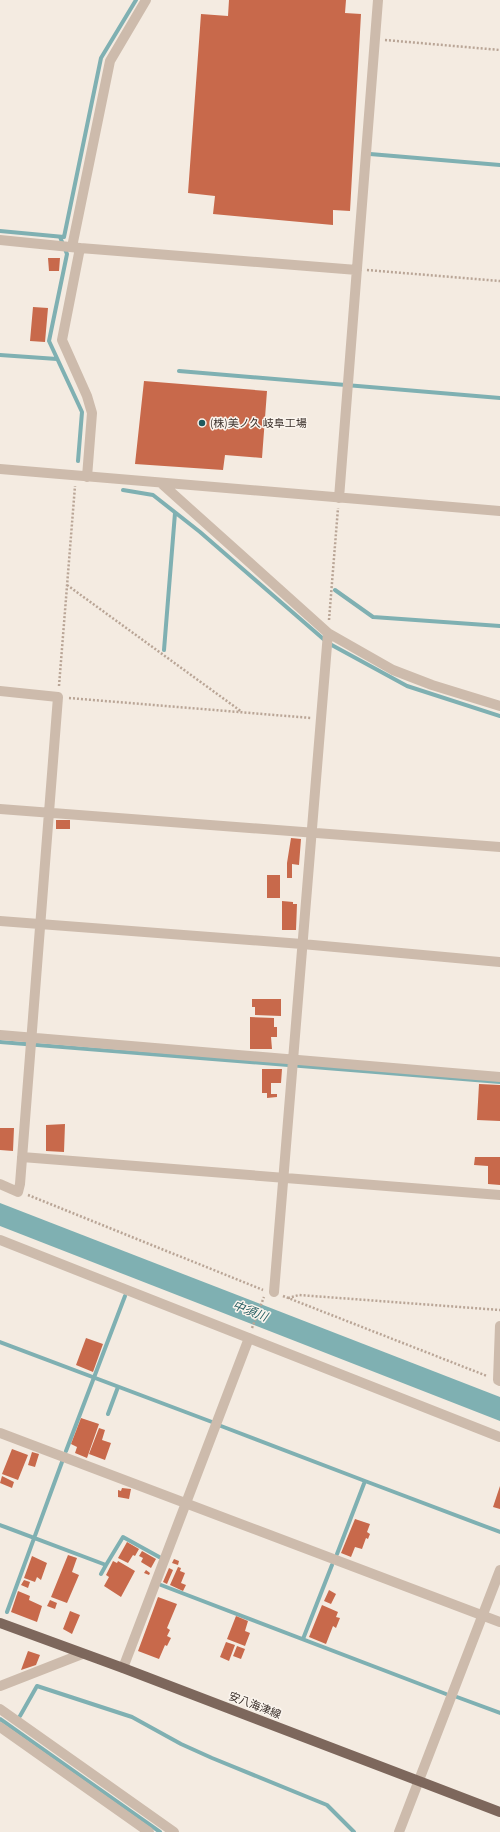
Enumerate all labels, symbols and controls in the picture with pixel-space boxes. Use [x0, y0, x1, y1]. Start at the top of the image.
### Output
place label: (株)美ノ久 岐阜工場 [210, 416, 307, 431]
marker: (株)美ノ久 岐阜工場 [197, 418, 207, 428]
water label: 中須川 [230, 1297, 272, 1327]
street label: 安八海津線 [226, 1689, 283, 1722]

